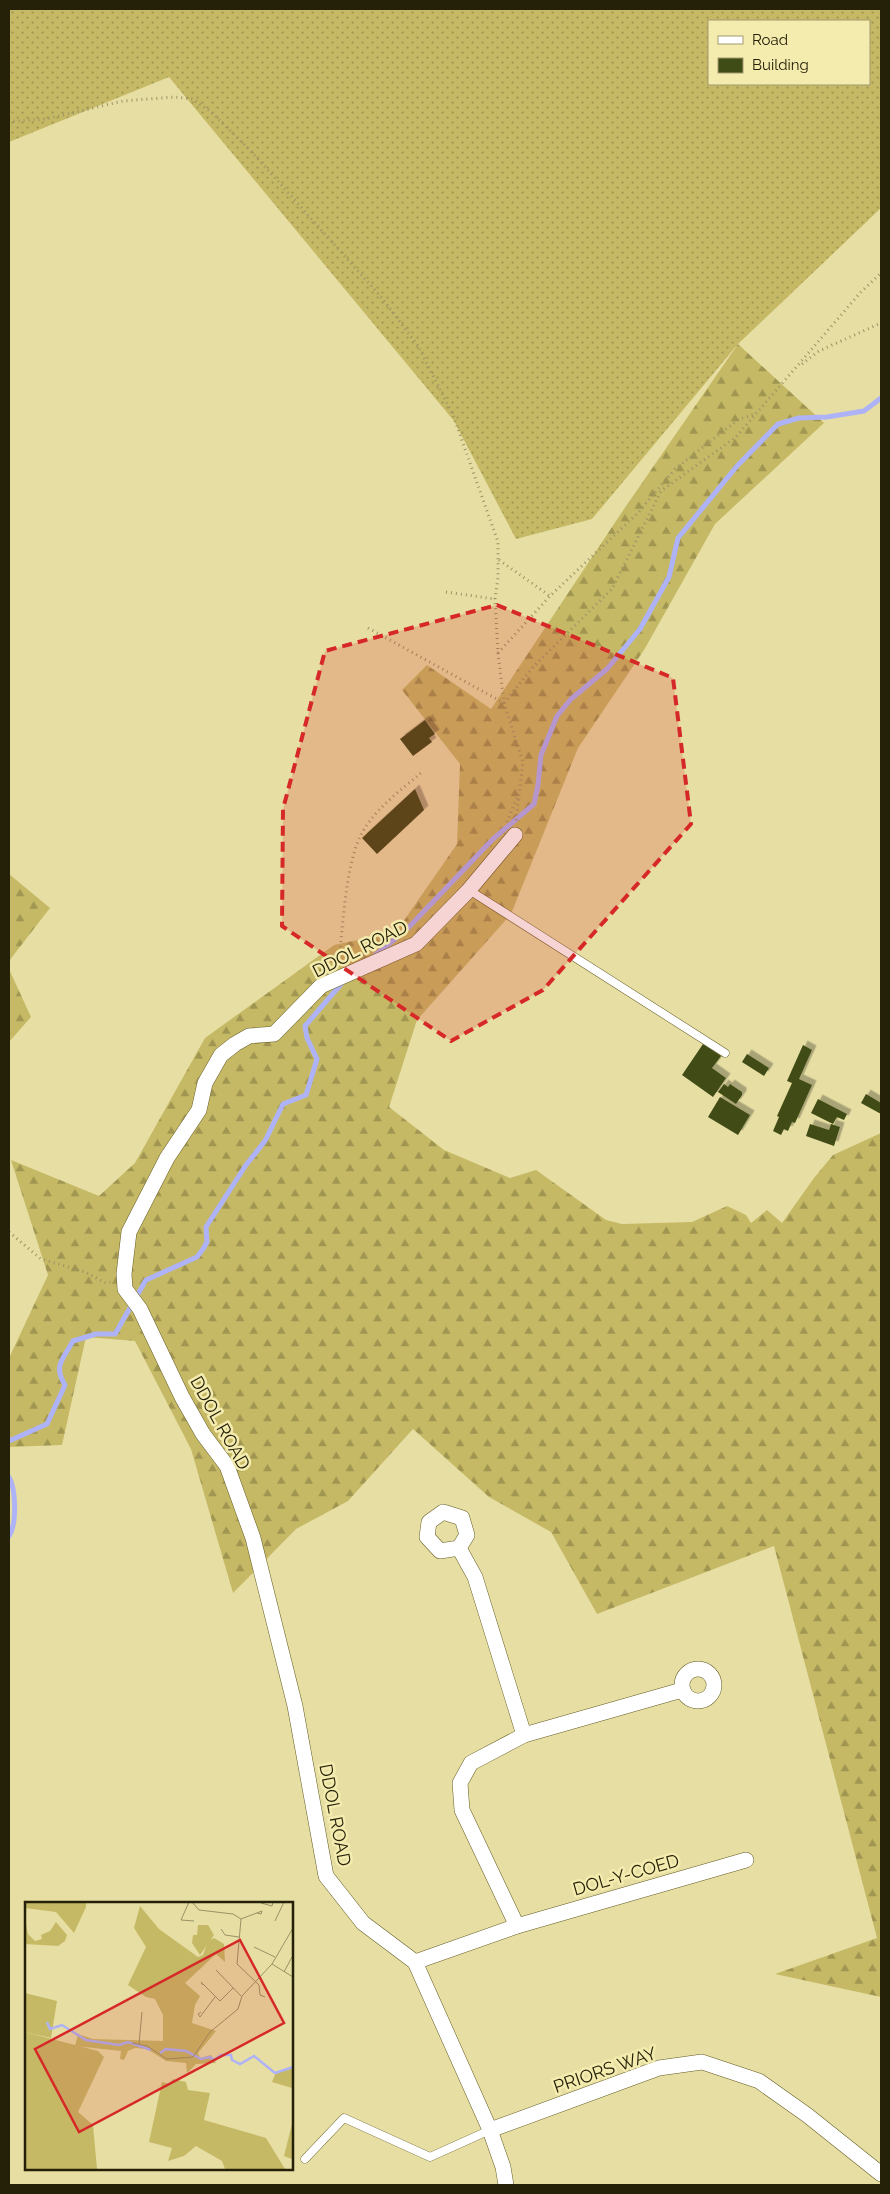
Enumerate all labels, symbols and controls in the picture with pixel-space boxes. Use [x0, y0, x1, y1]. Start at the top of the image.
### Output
legend [708, 20, 870, 85]
text: Road [752, 31, 788, 49]
text: Building [752, 56, 809, 74]
street label: DDOL ROAD [309, 916, 411, 981]
street label: DDOL ROAD [186, 1372, 255, 1473]
street label: DDOL ROAD [315, 1762, 356, 1868]
street label: DOL-Y-COED [570, 1849, 682, 1900]
inset map [25, 1902, 292, 2169]
street label: PRIORS WAY [550, 2042, 659, 2097]

